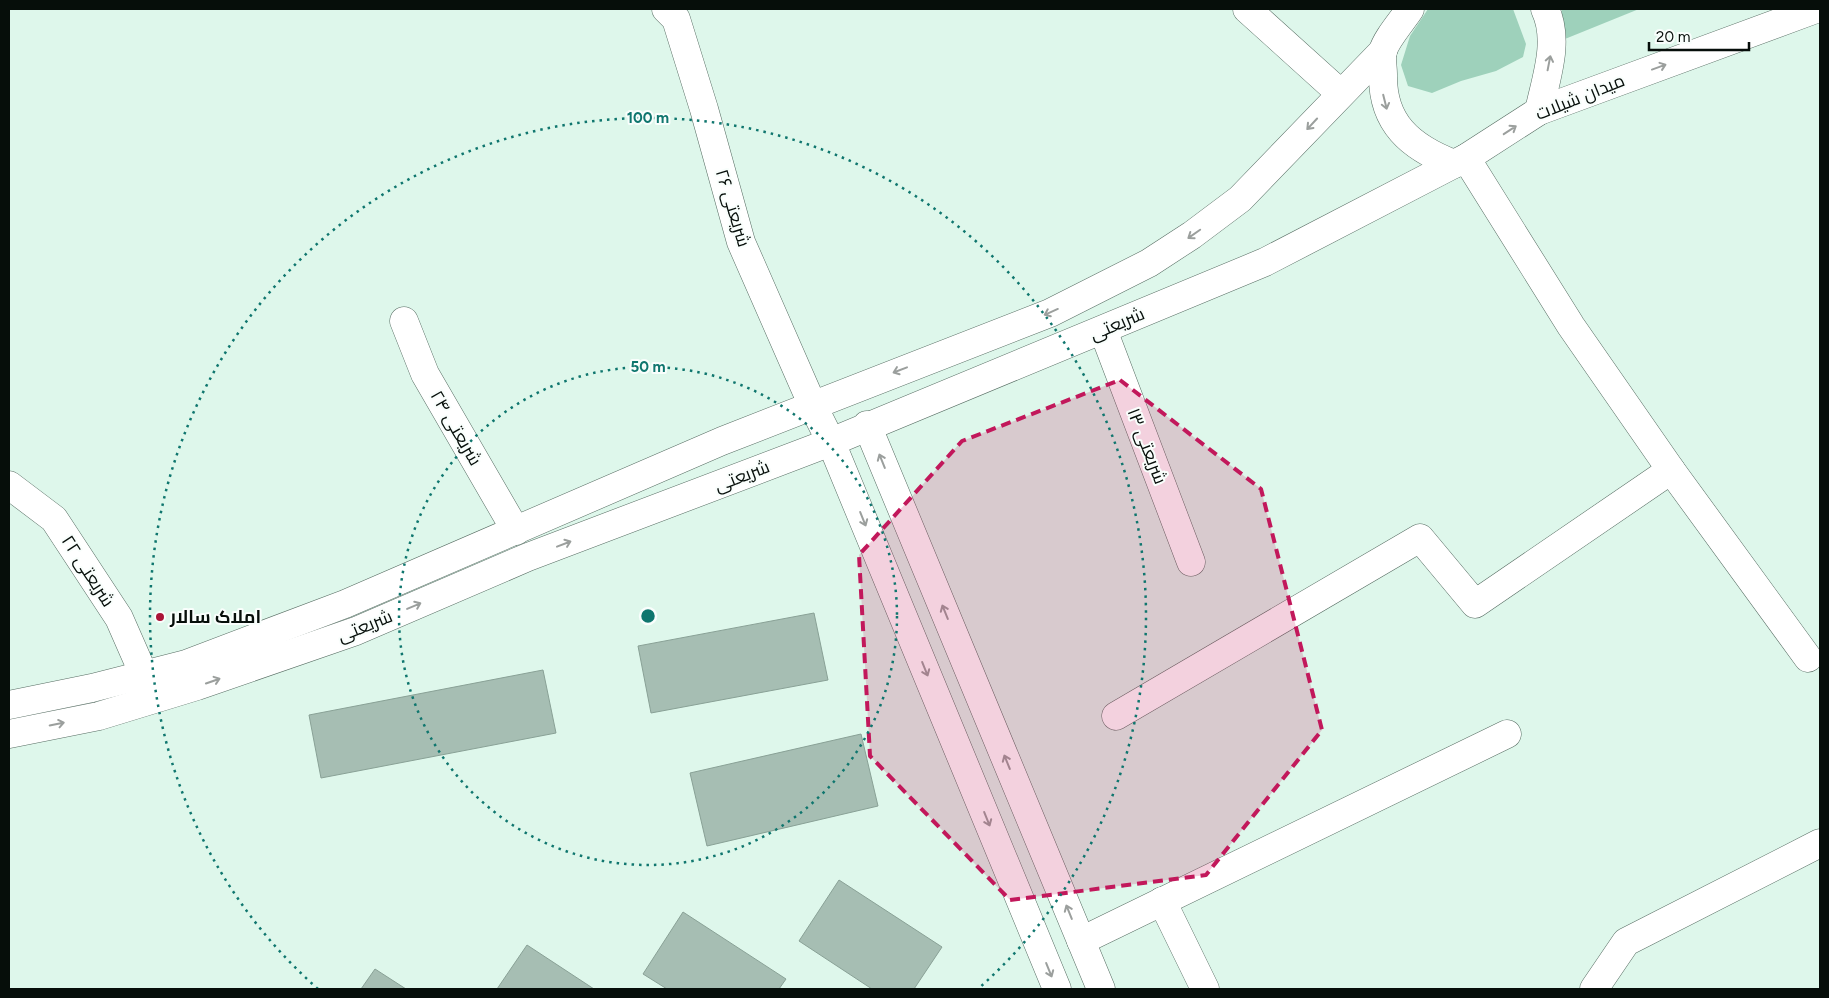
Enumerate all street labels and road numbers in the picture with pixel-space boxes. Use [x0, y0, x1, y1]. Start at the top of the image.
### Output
street label: میدان شیلات [1532, 69, 1628, 125]
street label: شریعتی ۲۶ [711, 167, 755, 249]
street label: شریعتی [1086, 303, 1148, 345]
street label: شریعتی ۲۴ [426, 386, 486, 470]
street label: شریعتی ۱۳ [1122, 405, 1172, 487]
street label: شریعتی [711, 455, 773, 497]
street label: شریعتی ۲۲ [57, 531, 119, 611]
street label: شریعتی [334, 605, 396, 647]

